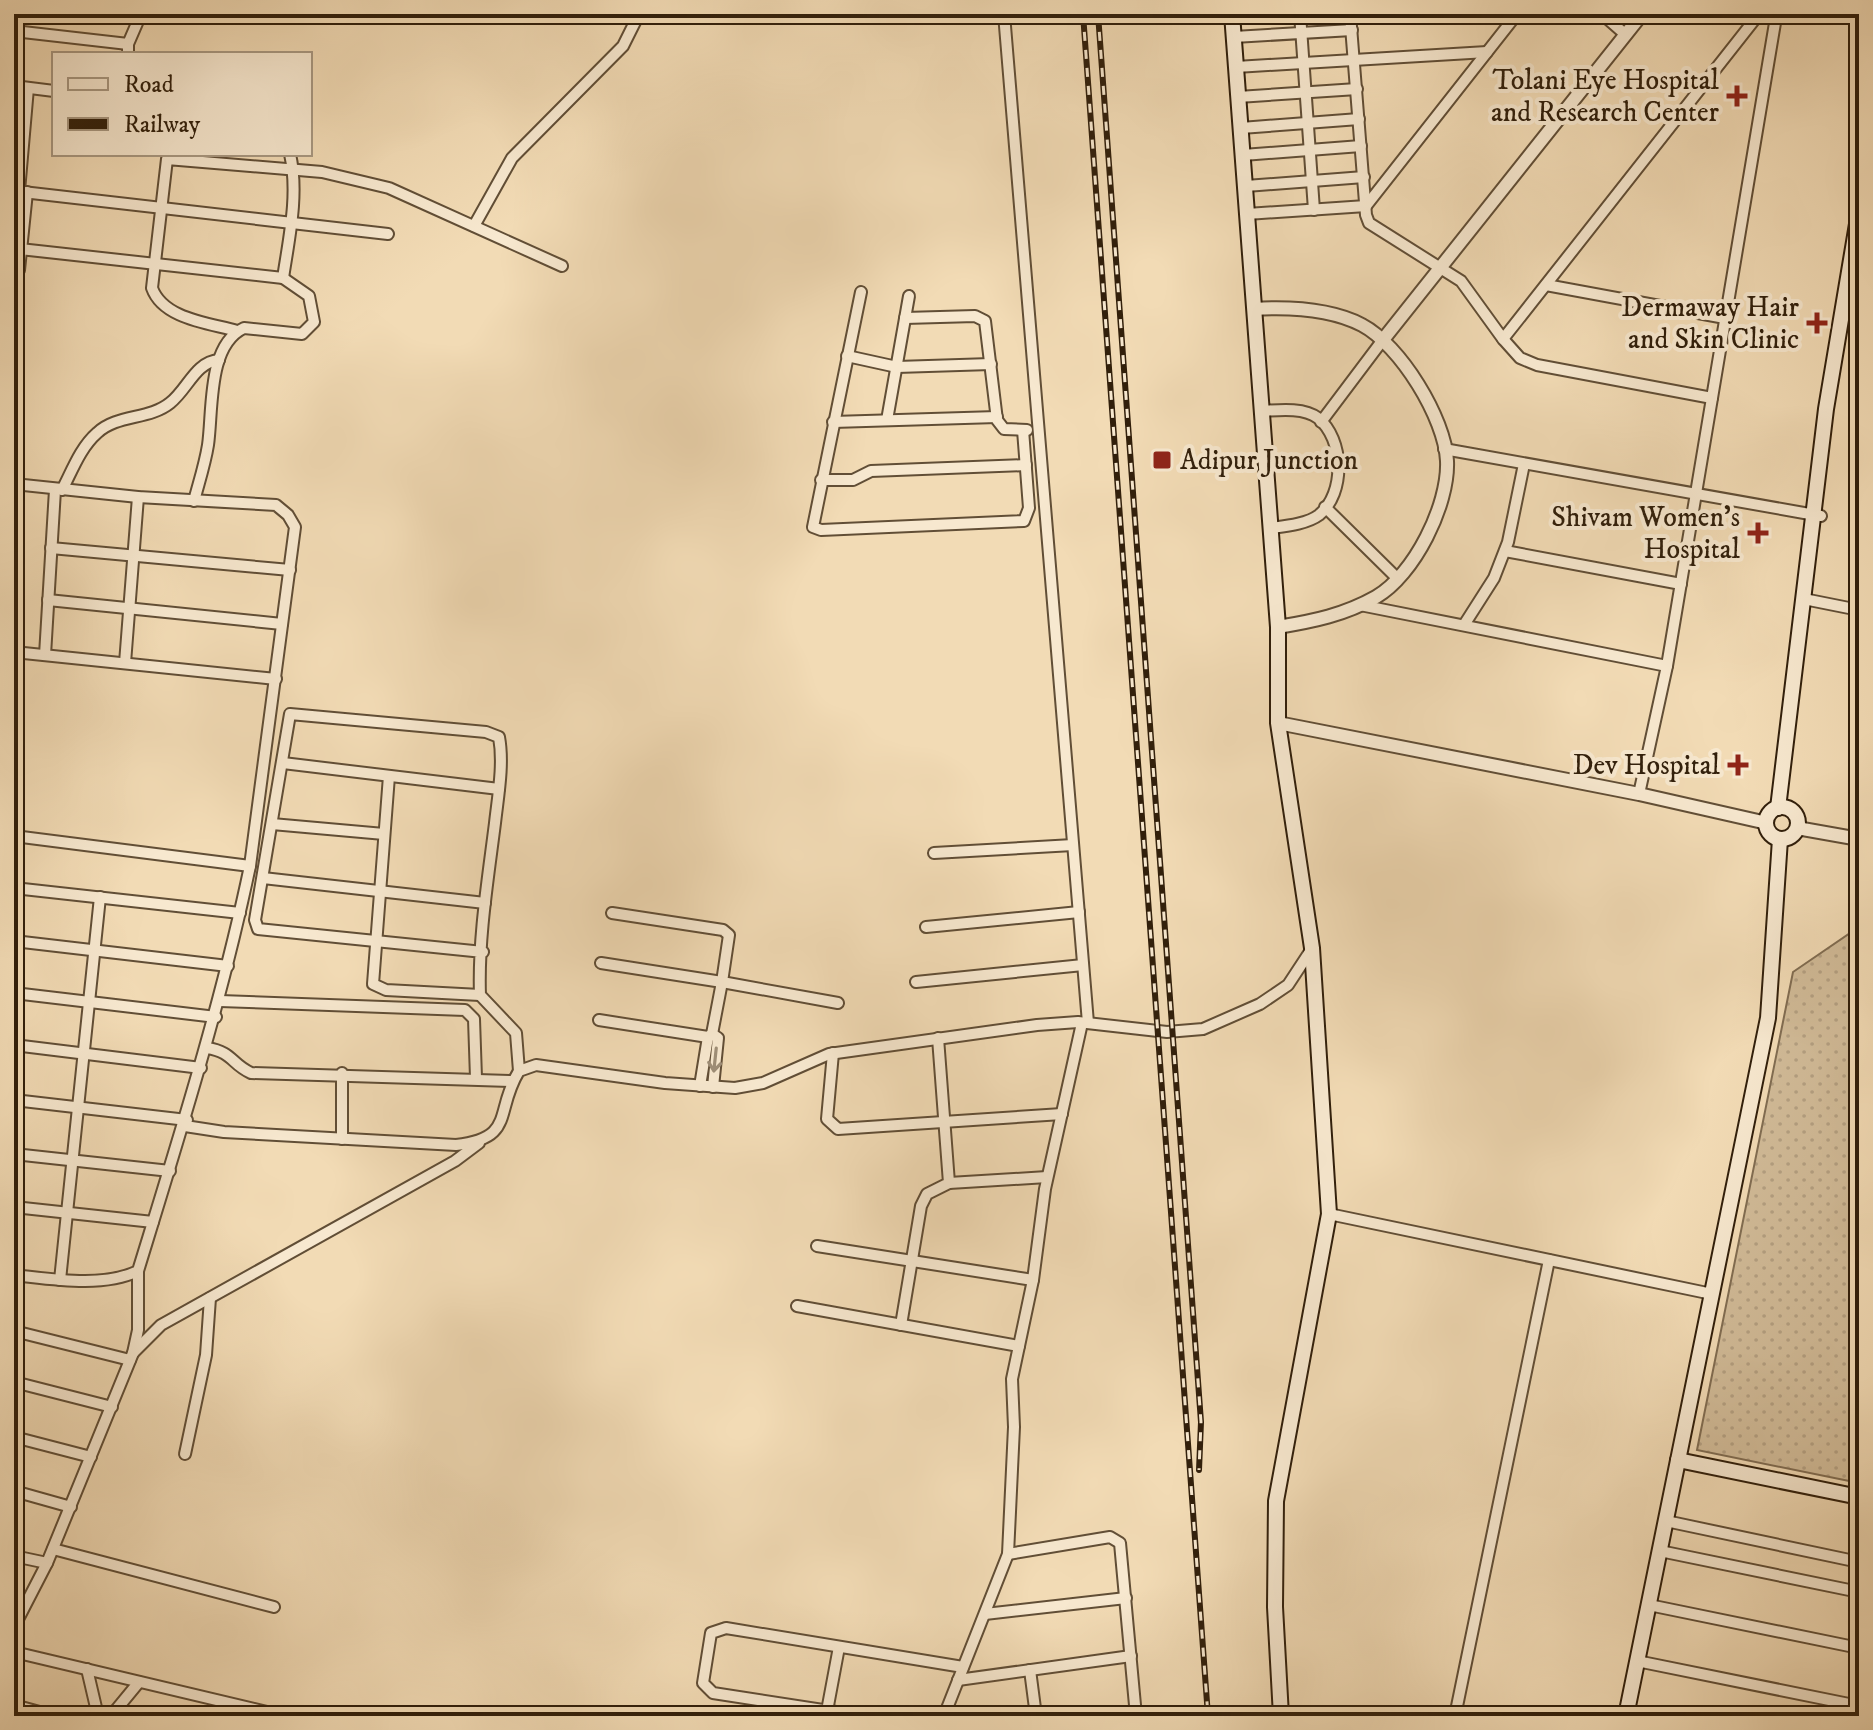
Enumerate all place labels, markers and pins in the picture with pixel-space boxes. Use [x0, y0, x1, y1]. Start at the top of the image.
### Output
place label: Tolani Eye Hospital and Research Center [1491, 63, 1720, 130]
marker: Tolani Eye Hospital and Research Center [1726, 85, 1748, 107]
place label: Dermaway Hair and Skin Clinic [1621, 290, 1800, 357]
marker: Dermaway Hair and Skin Clinic [1806, 312, 1828, 334]
place label: Adipur Junction [1180, 443, 1359, 478]
marker: Adipur Junction [1151, 449, 1173, 471]
place label: Shivam Women's Hospital [1551, 500, 1741, 567]
marker: Shivam Women's Hospital [1747, 522, 1769, 544]
place label: Dev Hospital [1573, 748, 1721, 783]
marker: Dev Hospital [1727, 754, 1749, 776]

